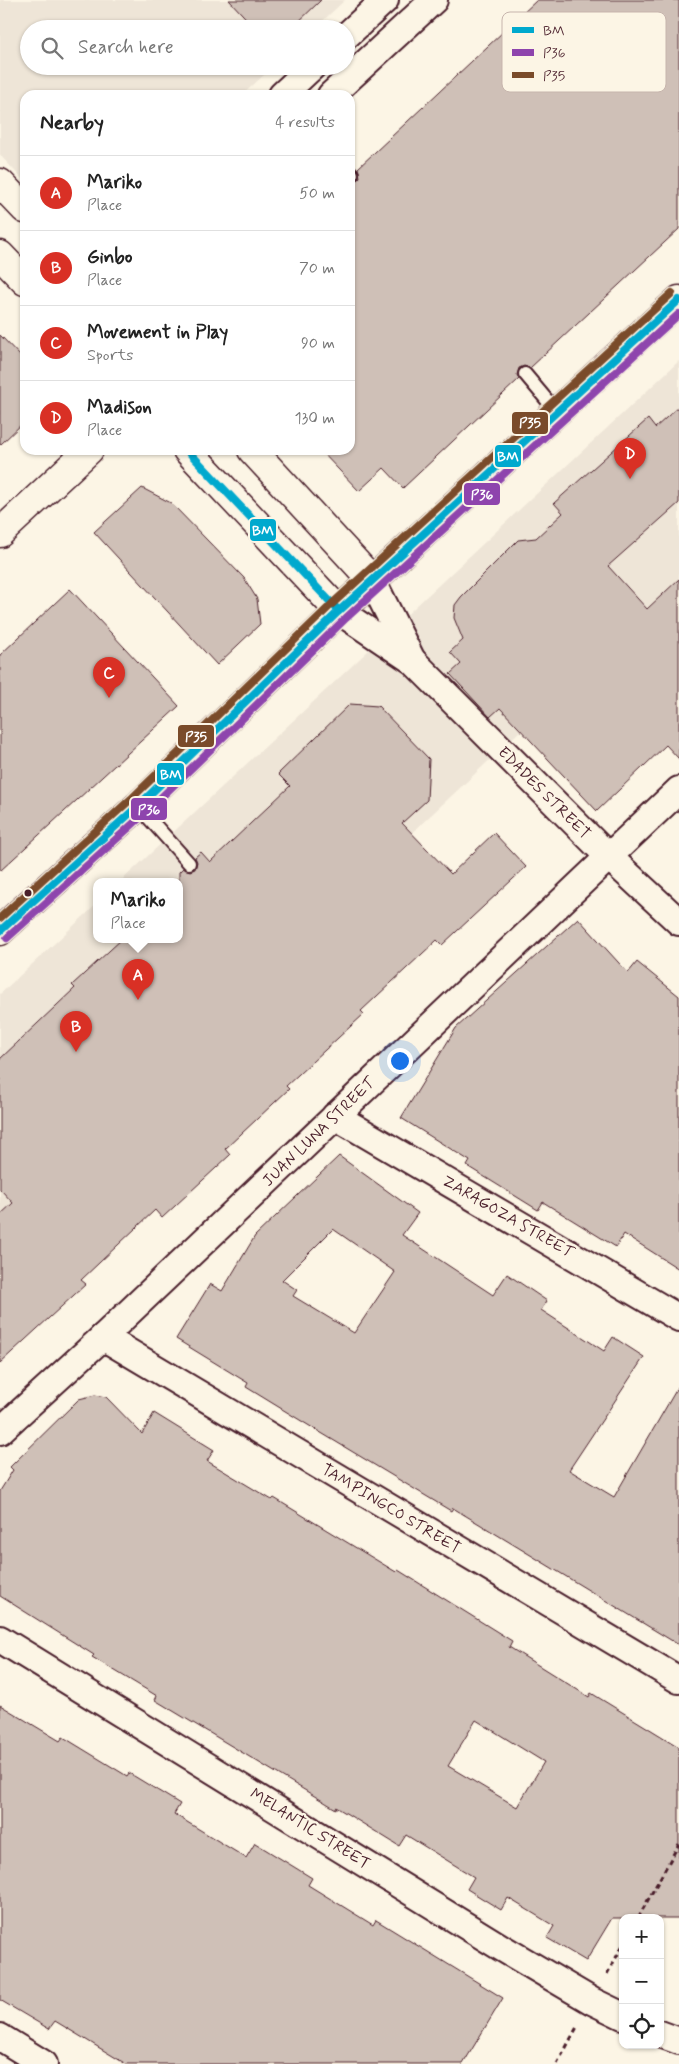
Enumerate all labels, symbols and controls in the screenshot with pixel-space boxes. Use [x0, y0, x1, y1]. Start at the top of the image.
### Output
legend [502, 12, 666, 92]
search box [20, 20, 355, 75]
text: BM [543, 22, 565, 40]
icon: search [38, 34, 66, 62]
text: Search here [78, 35, 174, 60]
text: P36 [543, 44, 566, 62]
text: P35 [543, 67, 565, 85]
text: Nearby [40, 109, 104, 137]
text: 4 results [275, 112, 335, 133]
text: Mariko [87, 170, 142, 195]
text: A [51, 183, 61, 204]
text: 50 m [299, 183, 335, 204]
text: Place [87, 195, 122, 216]
text: Ginbo [87, 245, 133, 270]
text: B [51, 258, 61, 279]
text: 70 m [299, 258, 335, 279]
text: Place [87, 270, 122, 291]
text: Movement in Play [87, 320, 228, 345]
text: C [50, 333, 62, 354]
text: 90 m [301, 333, 335, 354]
text: Sports [87, 345, 133, 366]
text: Madison [87, 395, 152, 420]
text: D [50, 408, 62, 429]
text: 130 m [294, 408, 335, 429]
line badge: P35 [511, 411, 549, 435]
text: P35 [519, 414, 542, 432]
text: Place [87, 420, 122, 441]
pin: D [614, 438, 646, 479]
line badge: BM [494, 444, 522, 468]
text: BM [497, 448, 519, 466]
line badge: P36 [463, 482, 501, 506]
text: P36 [471, 486, 493, 504]
line badge: BM [249, 518, 277, 542]
text: BM [252, 522, 274, 540]
pin: C [93, 657, 125, 698]
line badge: P35 [177, 724, 215, 748]
text: P35 [185, 728, 208, 746]
street label: EDADES STREET [493, 742, 595, 844]
line badge: BM [156, 762, 185, 786]
text: BM [160, 766, 182, 784]
line badge: P36 [130, 797, 168, 821]
text: P36 [138, 801, 160, 819]
popup [93, 878, 183, 943]
unlabelled marker [23, 888, 33, 898]
text: Mariko [110, 888, 166, 913]
text: Place [110, 913, 146, 934]
pin: A [122, 959, 154, 1000]
pin: B [60, 1011, 92, 1052]
your location [387, 1048, 413, 1074]
street label: JUAN LUNA STREET [258, 1072, 381, 1191]
street label: ZARAGOZA STREET [438, 1171, 579, 1264]
street label: TAMPINGCO STREET [318, 1459, 464, 1559]
street label: MELANTIC STREET [246, 1783, 374, 1875]
map controls [619, 1914, 664, 2049]
button: + [619, 1914, 664, 1959]
button: − [619, 1959, 664, 2004]
button: locate [619, 2004, 664, 2049]

